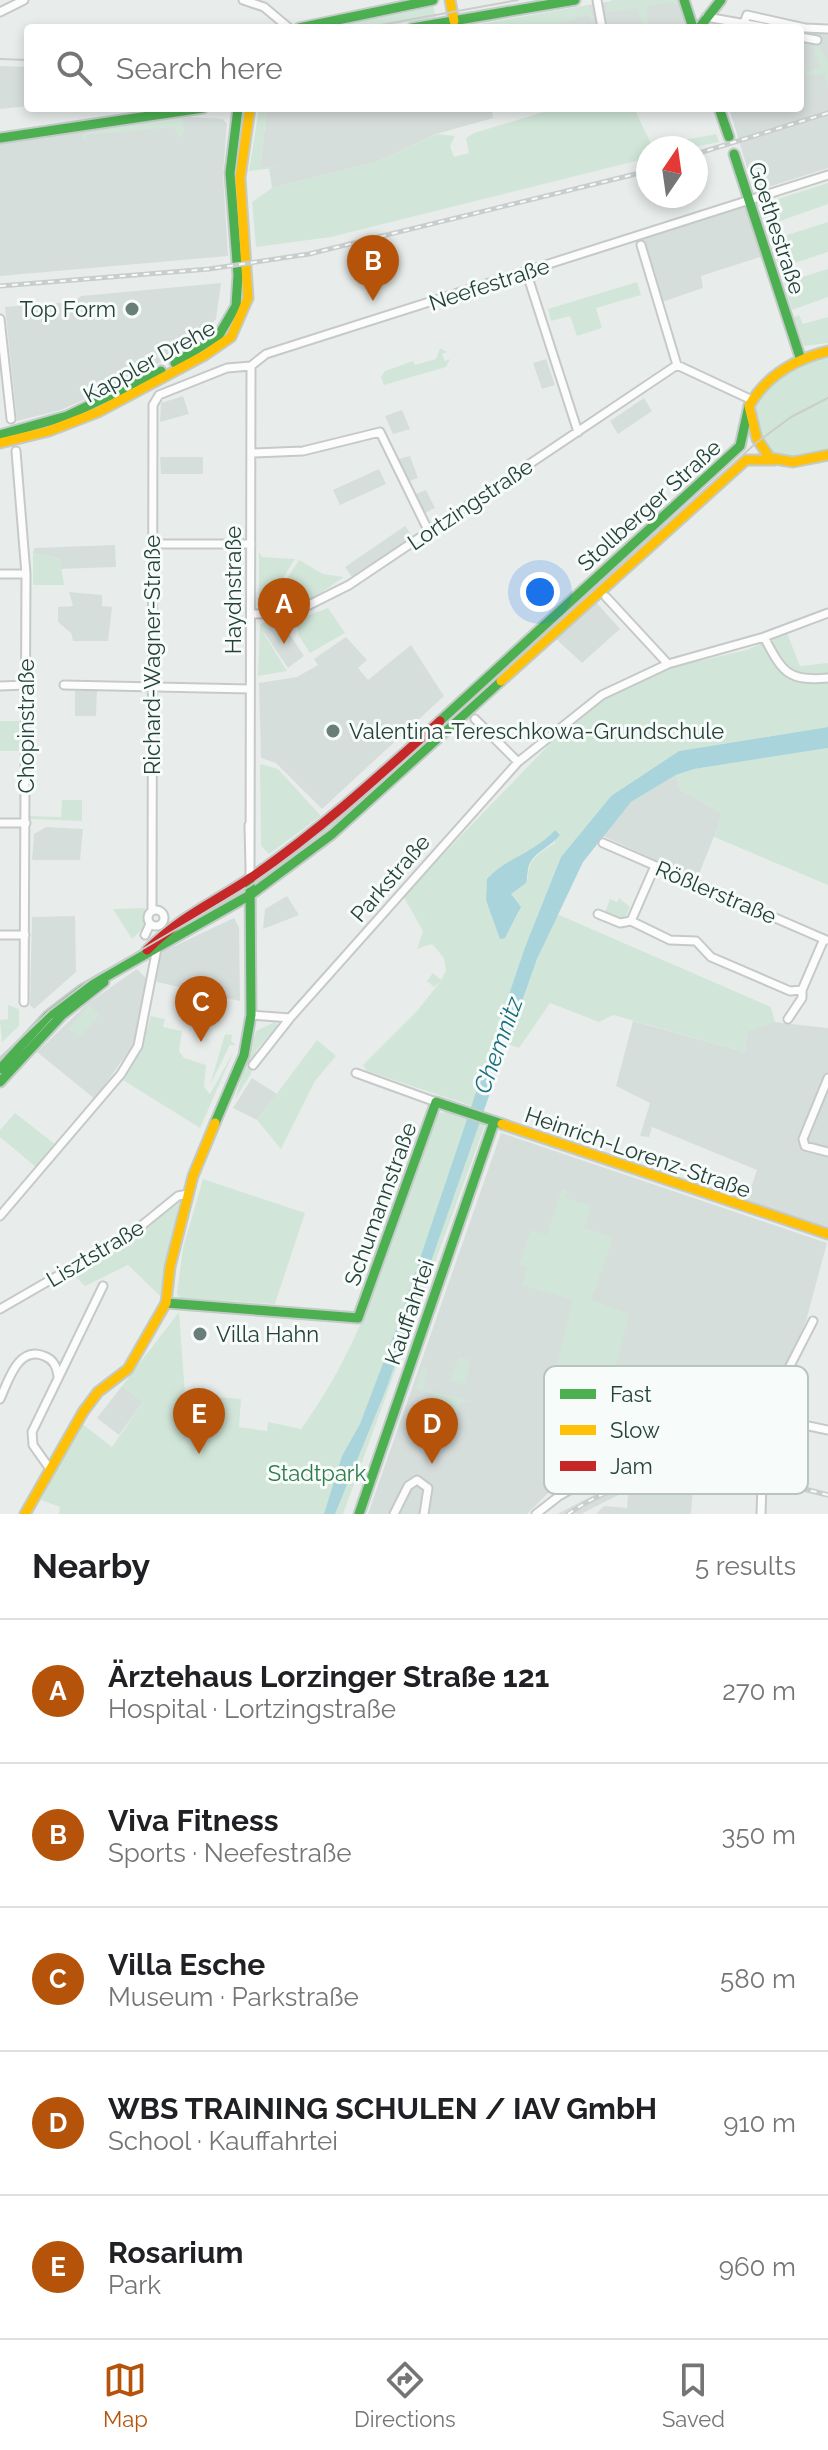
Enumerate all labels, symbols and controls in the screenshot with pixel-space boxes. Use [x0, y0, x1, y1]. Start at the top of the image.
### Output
search box [24, 24, 804, 112]
icon: search [52, 46, 96, 90]
text: Search here [116, 51, 283, 86]
north arrow [636, 136, 708, 208]
street label: Goethestraße [743, 159, 811, 297]
pin: B [347, 235, 399, 301]
street label: Neefestraße [426, 252, 553, 316]
place label: Top Form [19, 296, 116, 322]
marker: Top Form [123, 300, 141, 318]
street label: Kappler Drehe [79, 314, 220, 408]
street label: Stollberger Straße [572, 434, 726, 576]
street label: Lortzingstraße [402, 452, 538, 555]
street label: Haydnstraße [220, 526, 246, 654]
street label: Richard-Wagner-Straße [139, 535, 165, 775]
your location [520, 572, 560, 612]
pin: A [258, 578, 310, 644]
street label: Chopinstraße [13, 658, 39, 793]
place label: Valentina-Tereschkowa-Grundschule [349, 718, 724, 744]
marker: Valentina-Tereschkowa-Grundschule [324, 722, 342, 740]
street label: Parkstraße [345, 829, 435, 927]
street label: Rößlerstraße [652, 855, 780, 929]
pin: C [175, 976, 227, 1042]
water label: Chemnitz [467, 992, 529, 1097]
street label: Heinrich-Lorenz-Straße [522, 1101, 754, 1203]
street label: Schumannstraße [338, 1119, 422, 1289]
street label: Lisztstraße [42, 1214, 149, 1292]
street label: Kauffahrtei [379, 1256, 439, 1368]
place label: Villa Hahn [216, 1321, 319, 1347]
marker: Villa Hahn [191, 1325, 209, 1343]
legend [544, 1366, 808, 1494]
text: Fast [610, 1381, 652, 1407]
pin: E [173, 1388, 225, 1454]
pin: D [406, 1398, 458, 1464]
text: Slow [610, 1417, 660, 1443]
text: Jam [610, 1453, 653, 1479]
park label: Stadtpark [268, 1460, 367, 1486]
text: Nearby [32, 1546, 150, 1586]
text: 5 results [695, 1551, 796, 1581]
text: Ärztehaus Lorzinger Straße 121 [108, 1659, 549, 1694]
text: A [49, 1676, 67, 1706]
text: 270 m [722, 1676, 796, 1706]
text: Hospital · Lortzingstraße [108, 1694, 396, 1724]
text: Viva Fitness [108, 1803, 279, 1838]
text: B [49, 1820, 67, 1850]
text: 350 m [722, 1820, 796, 1850]
text: Sports · Neefestraße [108, 1838, 352, 1868]
text: Villa Esche [108, 1947, 265, 1982]
text: C [49, 1964, 67, 1994]
text: 580 m [720, 1964, 796, 1994]
text: Museum · Parkstraße [108, 1982, 359, 2012]
text: WBS TRAINING SCHULEN / IAV GmbH [108, 2091, 657, 2126]
text: D [49, 2108, 67, 2138]
text: 910 m [723, 2108, 796, 2138]
text: School · Kauffahrtei [108, 2126, 338, 2156]
text: Rosarium [108, 2235, 243, 2270]
text: E [50, 2252, 66, 2282]
text: 960 m [719, 2252, 796, 2282]
text: Park [108, 2270, 161, 2300]
tab: Map [103, 2358, 148, 2432]
tab: Directions [354, 2358, 456, 2432]
tab: Saved [662, 2358, 725, 2432]

